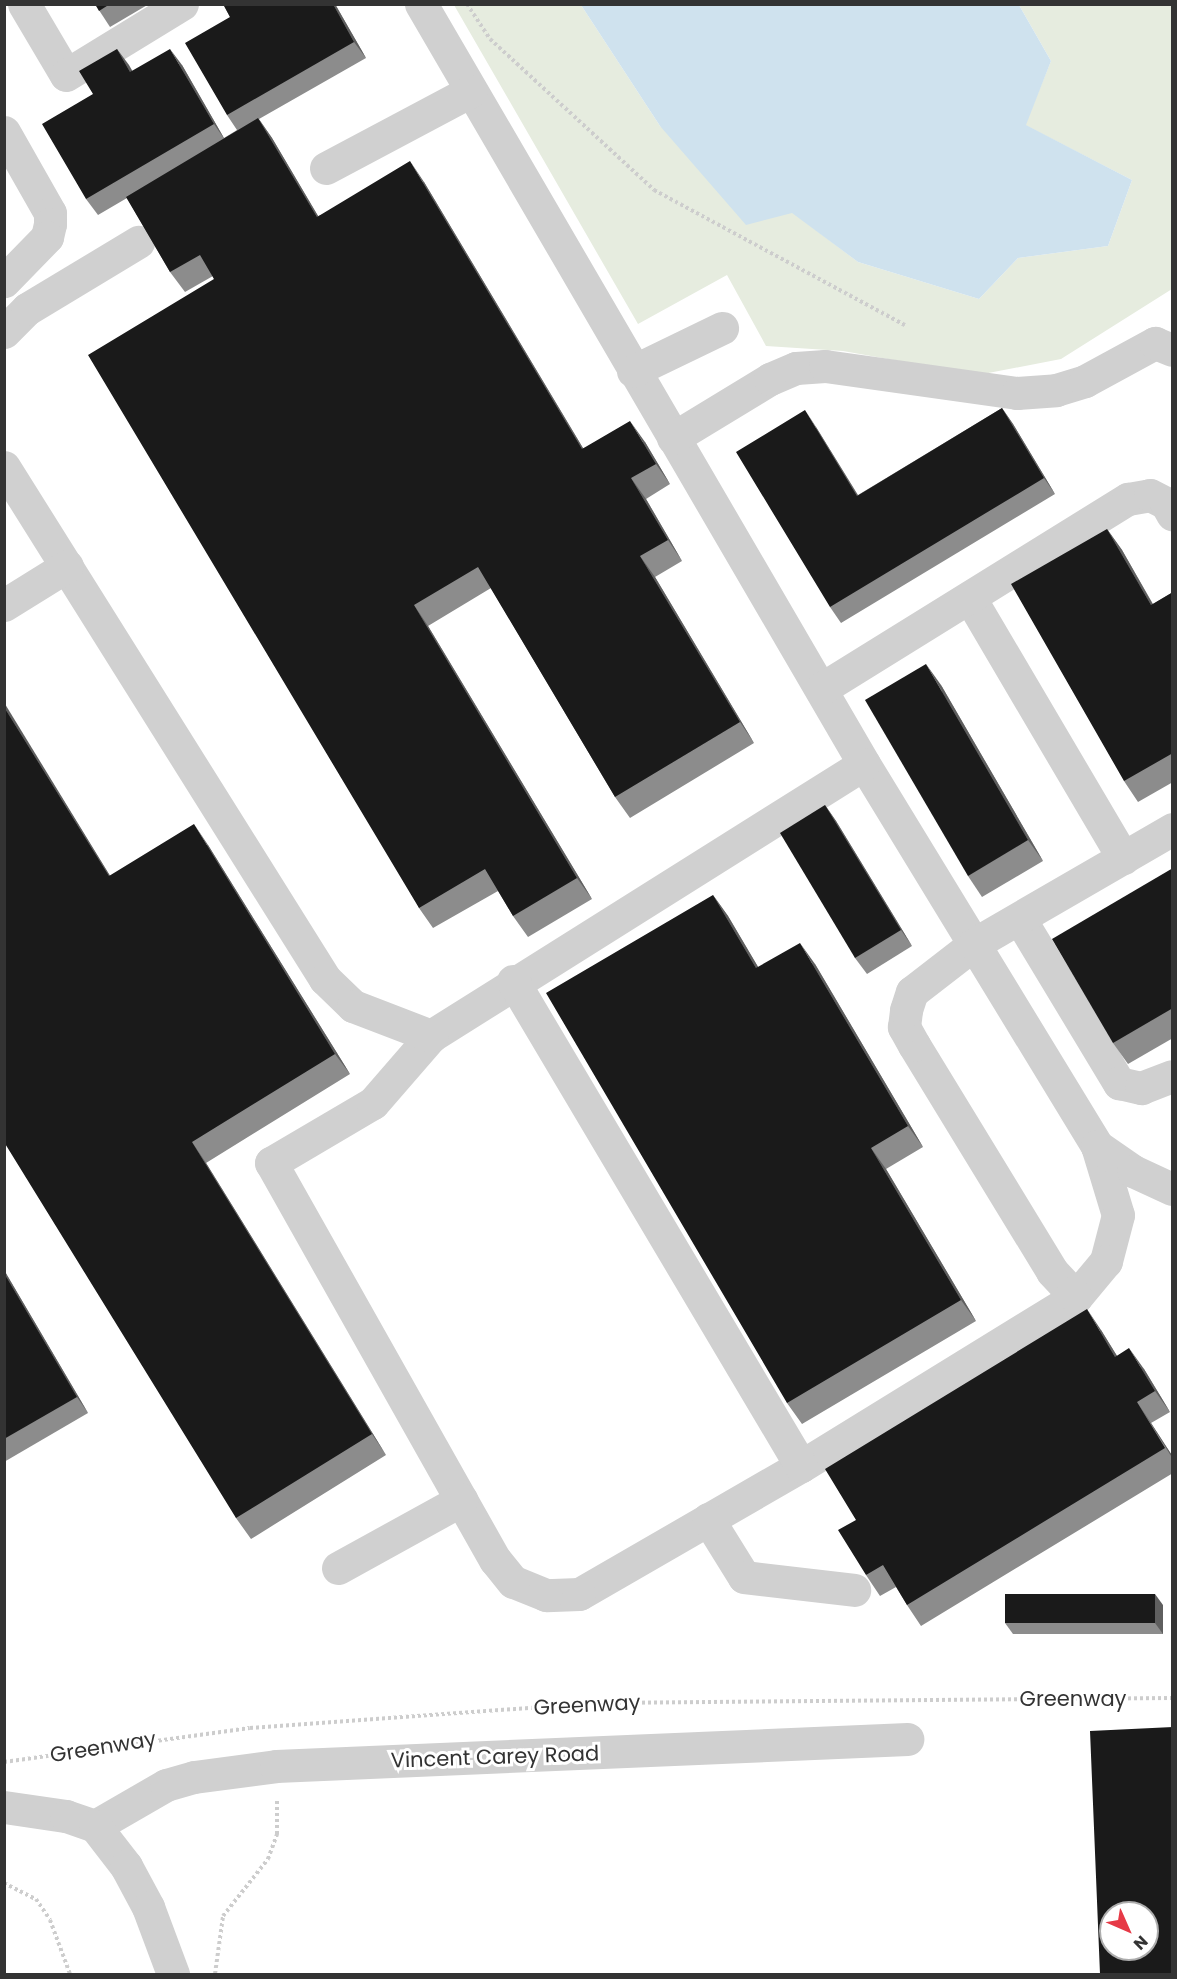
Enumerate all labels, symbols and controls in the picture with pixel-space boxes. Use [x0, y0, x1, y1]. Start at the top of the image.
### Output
street label: Greenway [1020, 1686, 1126, 1712]
street label: Greenway [533, 1690, 641, 1720]
street label: Greenway [48, 1726, 158, 1768]
street label: Vincent Carey Road [390, 1741, 600, 1773]
north arrow [1099, 1901, 1159, 1961]
text: N [1128, 1930, 1153, 1955]

